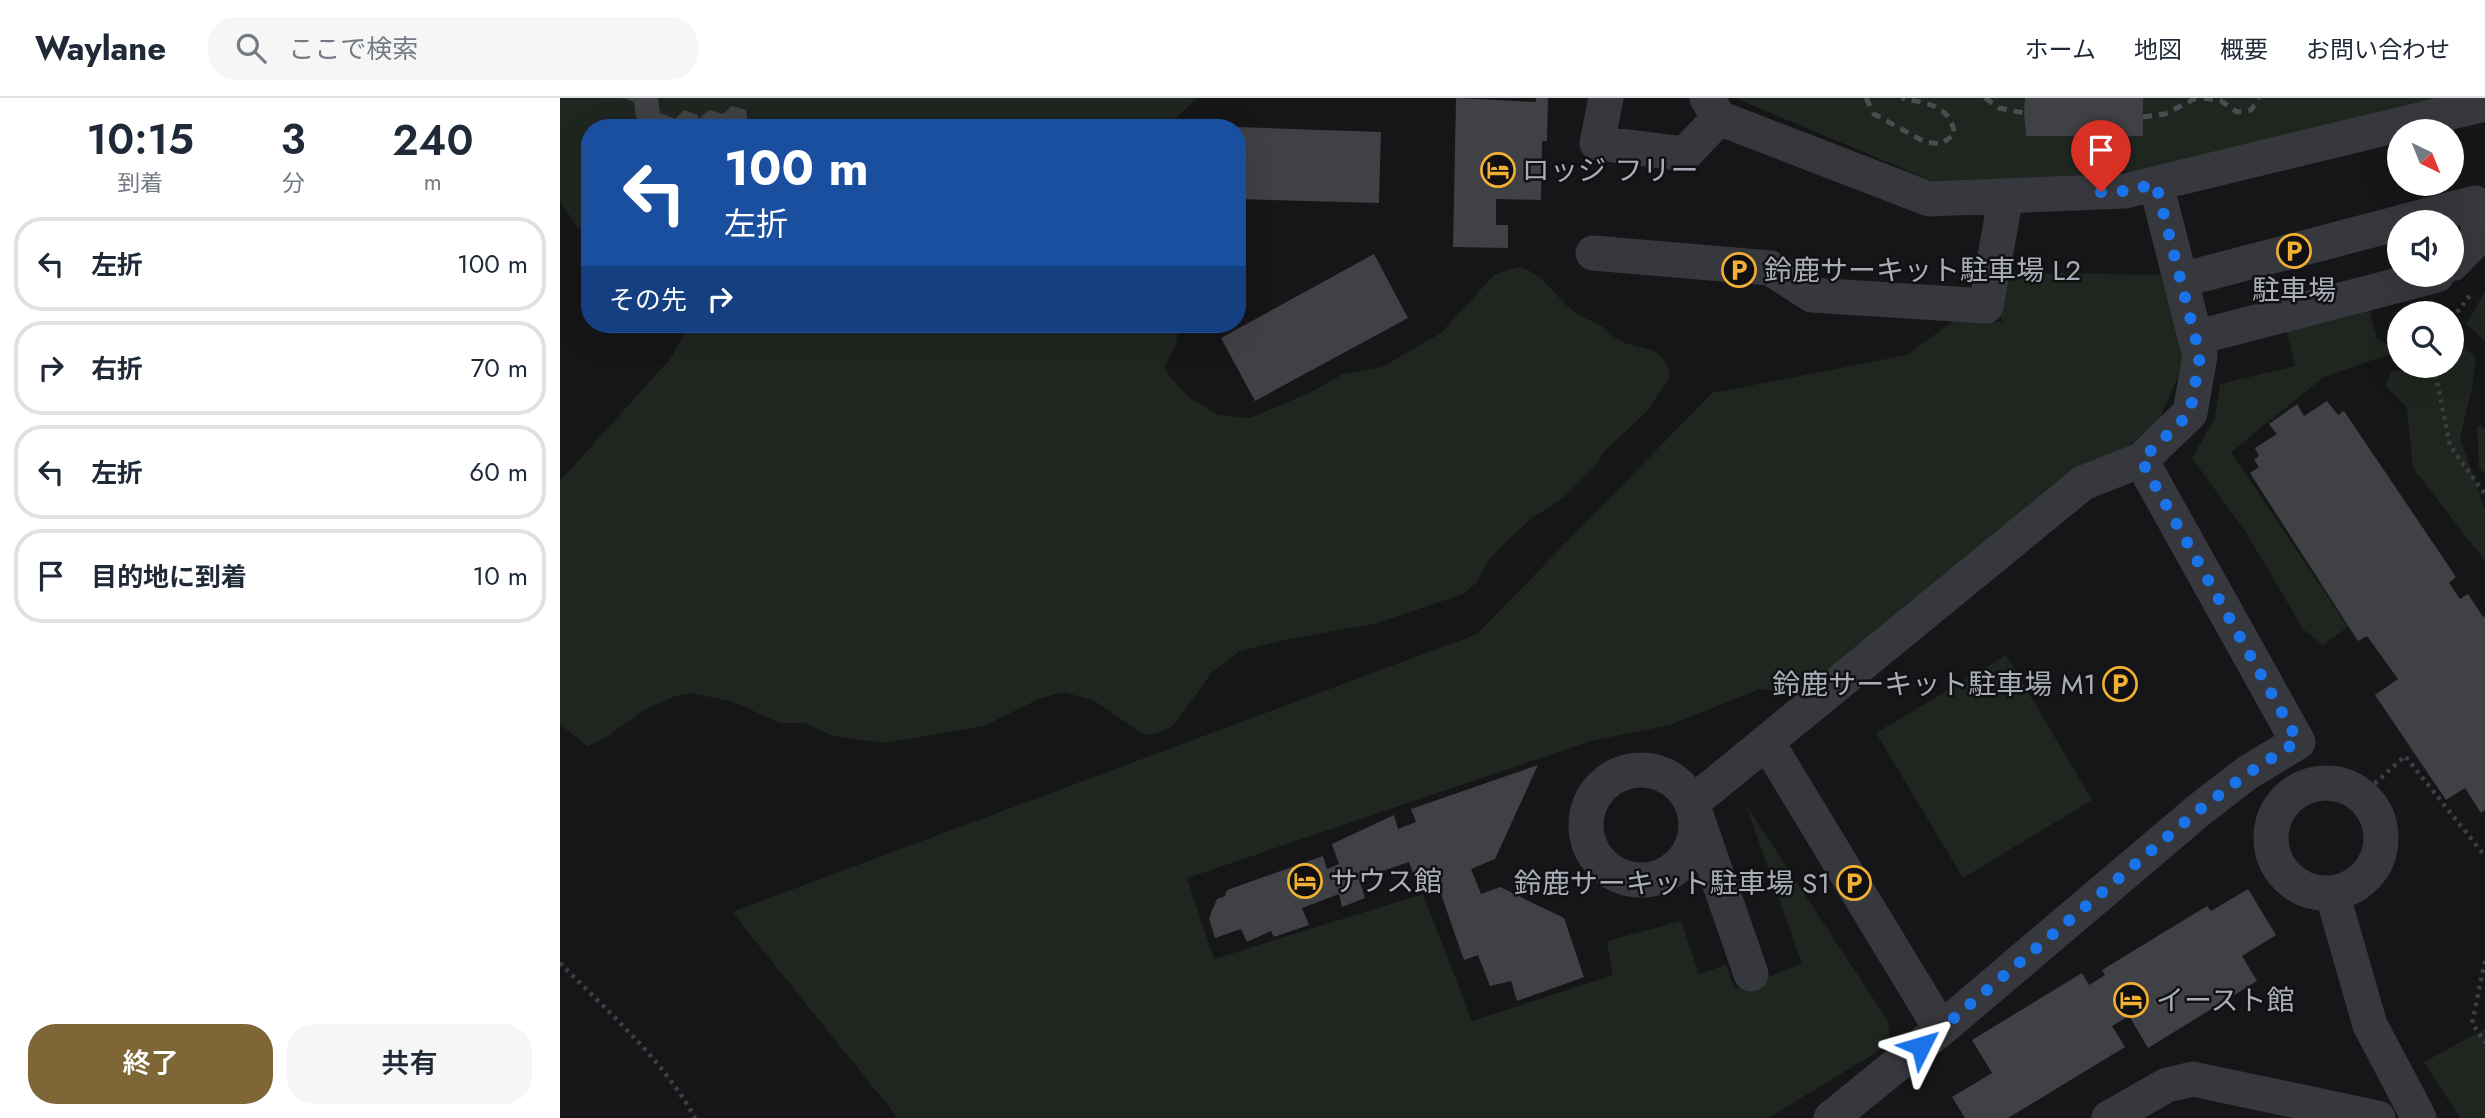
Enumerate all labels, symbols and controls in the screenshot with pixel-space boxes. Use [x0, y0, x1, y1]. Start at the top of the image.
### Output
search box [208, 17, 698, 80]
text: Waylane [35, 25, 166, 72]
icon: search [232, 29, 270, 67]
text: ここで検索 [288, 30, 418, 68]
text: ホーム [2025, 32, 2096, 67]
text: 地図 [2134, 32, 2182, 67]
text: 概要 [2220, 32, 2268, 67]
text: お問い合わせ [2306, 32, 2450, 67]
text: 10:15 [87, 109, 194, 170]
text: 3 [281, 109, 306, 170]
text: 240 [392, 110, 473, 171]
north arrow [2387, 119, 2464, 196]
map controls [2387, 119, 2464, 378]
pin [2071, 120, 2131, 192]
icon: arrive [2082, 131, 2120, 169]
text: 100 m [724, 133, 869, 203]
icon: left [609, 147, 700, 238]
place label: ロッジ フリー [1522, 150, 1698, 191]
hotel icon: ロッジ フリー [1479, 151, 1517, 189]
text: m [424, 165, 442, 199]
text: 到着 [117, 166, 163, 200]
text: 分 [282, 166, 305, 200]
text: 左折 [724, 201, 788, 247]
button: sound [2387, 210, 2464, 287]
parking icon: 駐車場 [2275, 232, 2313, 270]
icon: left [32, 245, 70, 283]
text: 100 m [457, 245, 528, 283]
text: 左折 [91, 246, 143, 284]
place label: 鈴鹿サーキット駐車場 L2 [1764, 250, 2081, 291]
parking icon: 鈴鹿サーキット駐車場 L2 [1720, 251, 1758, 289]
place label: 駐車場 [2252, 270, 2336, 311]
icon: right [701, 280, 739, 318]
text: その先 [609, 281, 687, 319]
button: search [2387, 301, 2464, 378]
icon: right [32, 349, 70, 387]
text: 70 m [471, 349, 528, 387]
text: 右折 [91, 350, 143, 388]
icon: left [32, 453, 70, 491]
text: 60 m [469, 453, 528, 491]
text: 左折 [91, 454, 143, 492]
icon: arrive [32, 557, 70, 595]
text: 10 m [473, 557, 528, 595]
text: 目的地に到着 [91, 558, 247, 596]
place label: 鈴鹿サーキット駐車場 M1 [1772, 664, 2096, 705]
parking icon: 鈴鹿サーキット駐車場 M1 [2101, 665, 2139, 703]
place label: サウス館 [1330, 861, 1442, 902]
hotel icon: サウス館 [1286, 862, 1324, 900]
place label: 鈴鹿サーキット駐車場 S1 [1514, 863, 1830, 904]
parking icon: 鈴鹿サーキット駐車場 S1 [1835, 864, 1873, 902]
place label: イースト館 [2156, 980, 2295, 1021]
hotel icon: イースト館 [2112, 981, 2150, 1019]
position arrow [1884, 1009, 1958, 1083]
button: 終了 [28, 1024, 273, 1104]
button: 共有 [287, 1024, 532, 1104]

